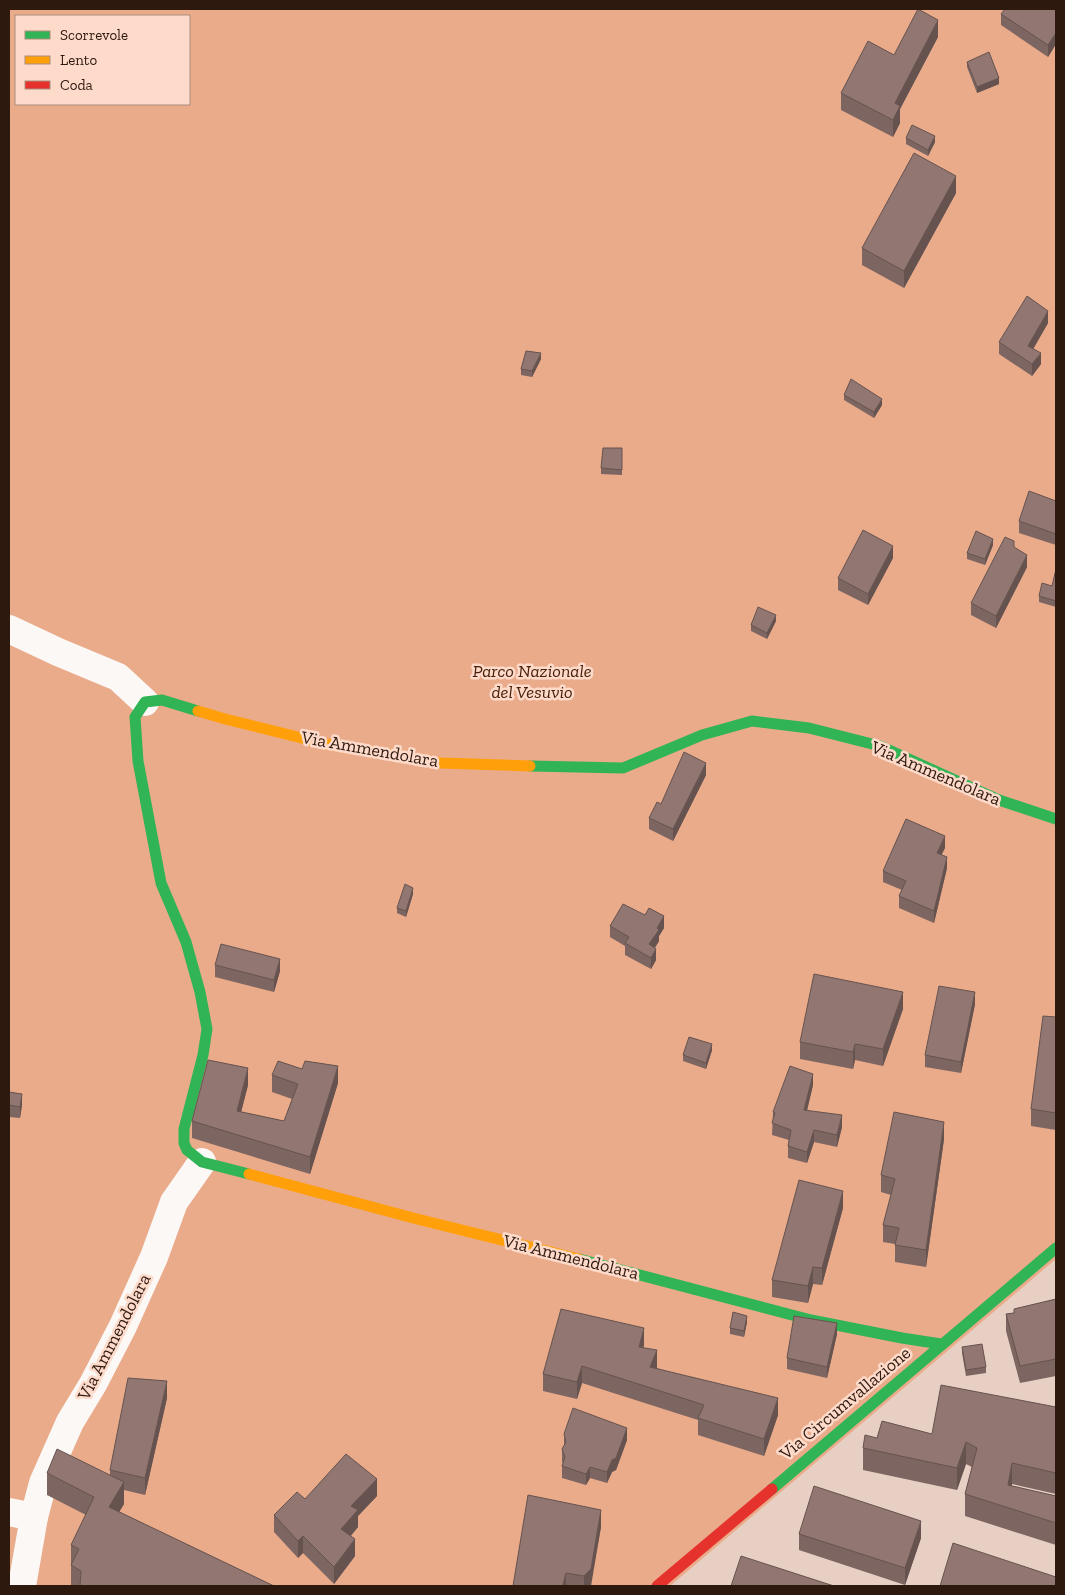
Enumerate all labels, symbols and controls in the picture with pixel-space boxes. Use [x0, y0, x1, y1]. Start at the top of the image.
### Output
legend [15, 15, 190, 105]
text: Scorrevole [60, 26, 128, 44]
text: Lento [60, 51, 97, 69]
text: Coda [60, 76, 93, 94]
park label: Parco Nazionale del Vesuvio [472, 660, 592, 703]
street label: Via Ammendolara [299, 726, 441, 772]
street label: Via Ammendolara [867, 735, 1005, 810]
street label: Via Ammendolara [500, 1229, 641, 1285]
street label: Via Ammendolara [72, 1270, 155, 1405]
street label: Via Circumvallazione [774, 1342, 915, 1465]

